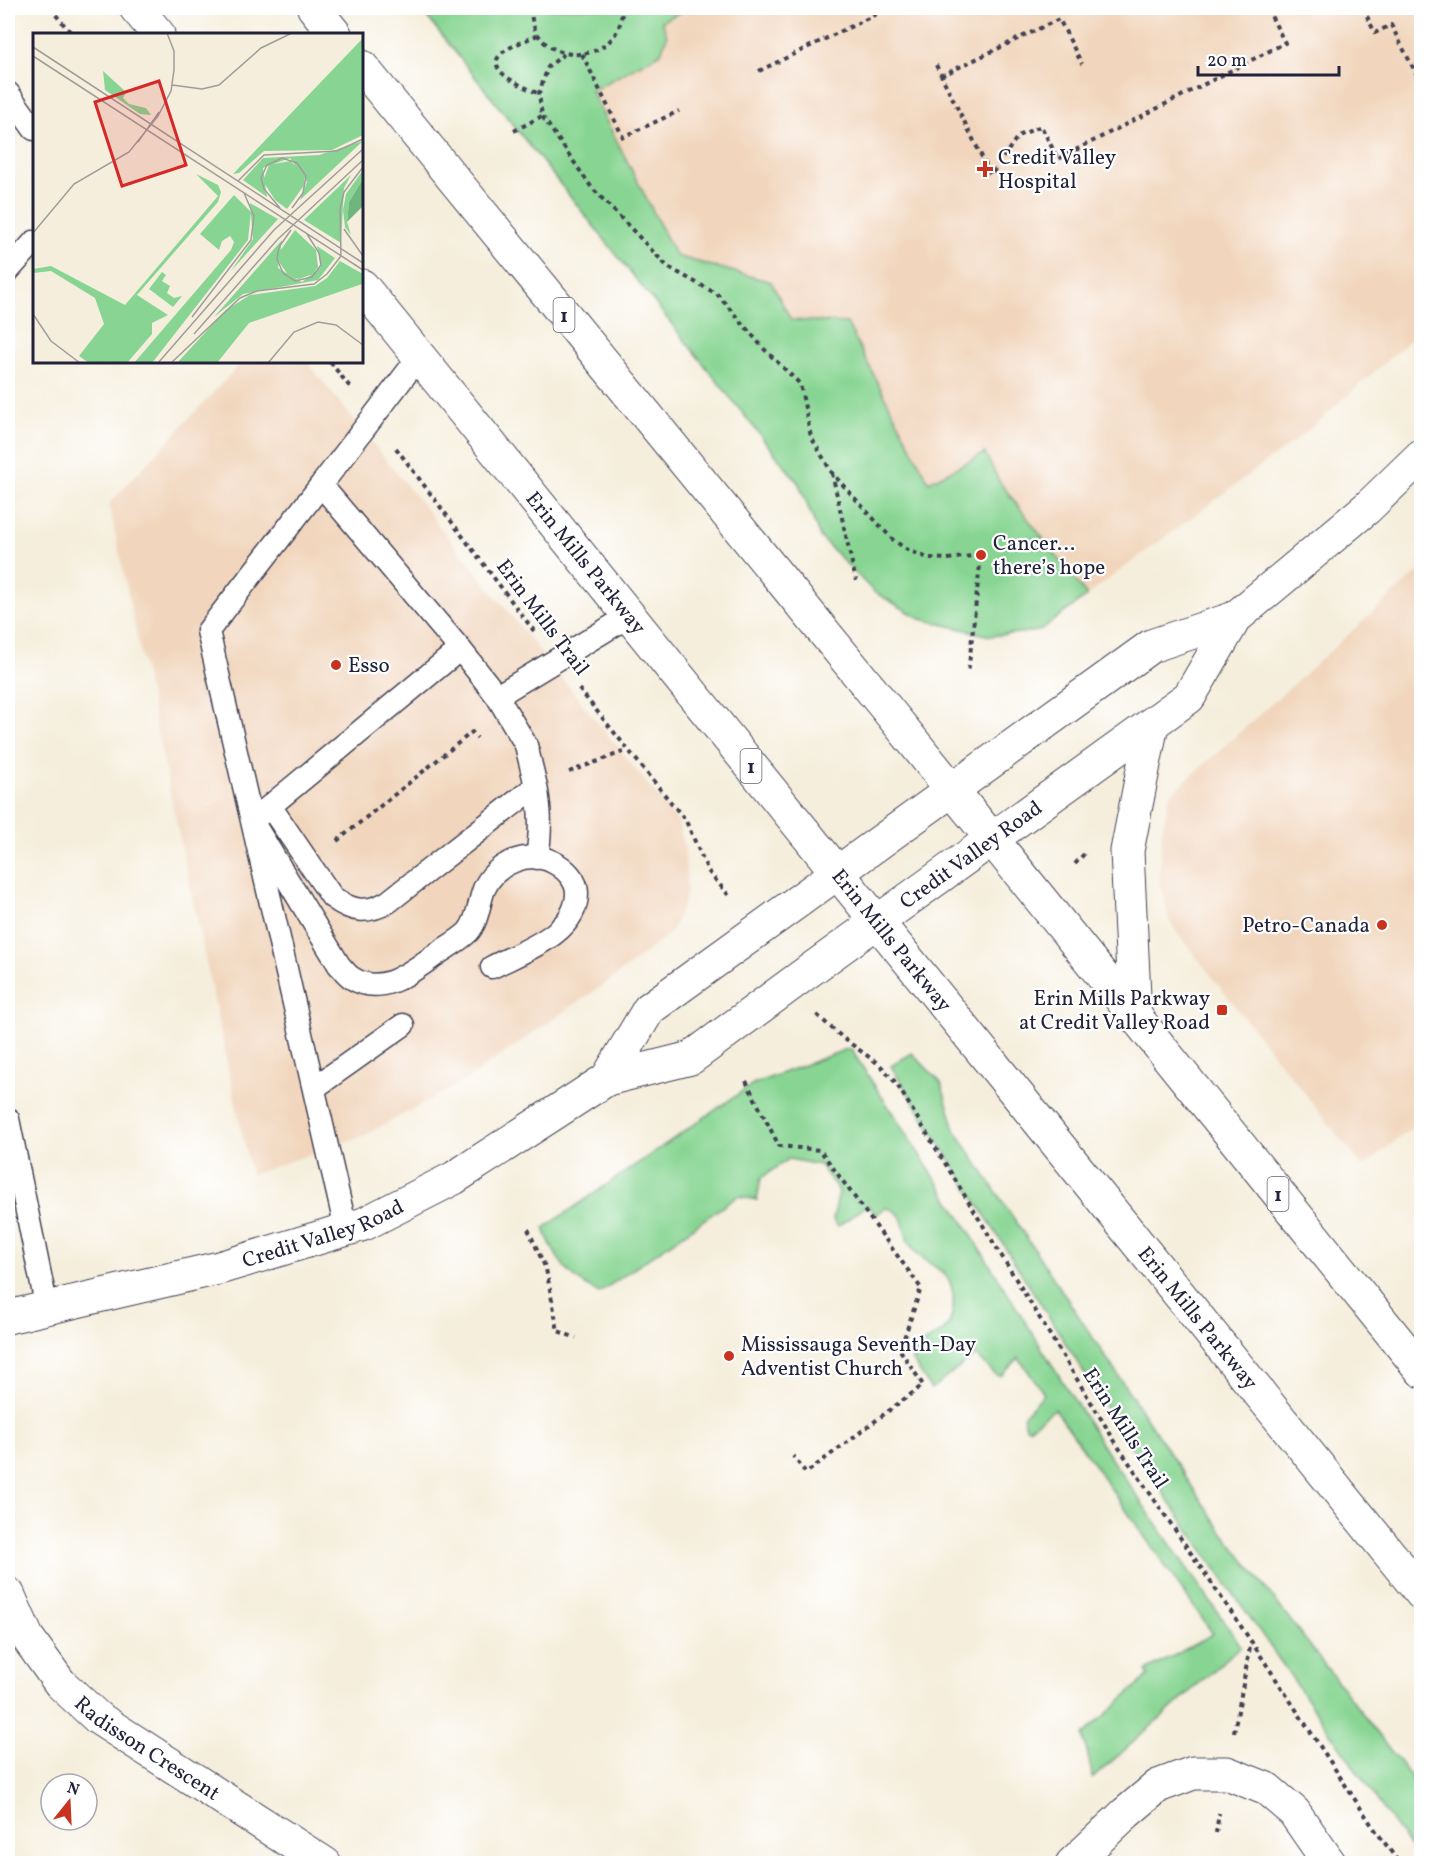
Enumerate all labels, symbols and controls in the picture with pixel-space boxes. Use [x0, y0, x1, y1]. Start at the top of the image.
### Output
inset map [33, 33, 363, 363]
scale bar [1198, 39, 1339, 77]
text: 20 m [1207, 49, 1247, 74]
place label: Credit Valley Hospital [998, 144, 1117, 197]
marker: Credit Valley Hospital [976, 160, 994, 178]
road number: 1 [554, 298, 574, 332]
street label: Erin Mills Parkway [518, 486, 652, 642]
place label: Cancer… there’s hope [993, 530, 1105, 583]
marker: Cancer… there’s hope [974, 548, 988, 562]
street label: Erin Mills Trail [488, 554, 595, 682]
place label: Esso [348, 652, 390, 681]
marker: Esso [329, 658, 343, 672]
road number: 1 [740, 749, 762, 783]
street label: Credit Valley Road [894, 794, 1049, 917]
street label: Erin Mills Parkway [824, 863, 958, 1019]
place label: Petro-Canada [1242, 912, 1370, 941]
marker: Petro-Canada [1375, 918, 1389, 932]
place label: Erin Mills Parkway at Credit Valley Road [1019, 985, 1211, 1038]
marker: Erin Mills Parkway at Credit Valley Road [1215, 1003, 1229, 1017]
road number: 1 [1268, 1177, 1288, 1211]
street label: Credit Valley Road [239, 1193, 409, 1276]
street label: Erin Mills Parkway [1130, 1241, 1264, 1397]
place label: Mississauga Seventh-Day Adventist Church [741, 1331, 977, 1384]
marker: Mississauga Seventh-Day Adventist Church [722, 1349, 736, 1363]
street label: Erin Mills Trail [1075, 1363, 1175, 1495]
street label: Radisson Crescent [67, 1690, 225, 1809]
north arrow [39, 1772, 99, 1832]
text: N [64, 1777, 82, 1802]

